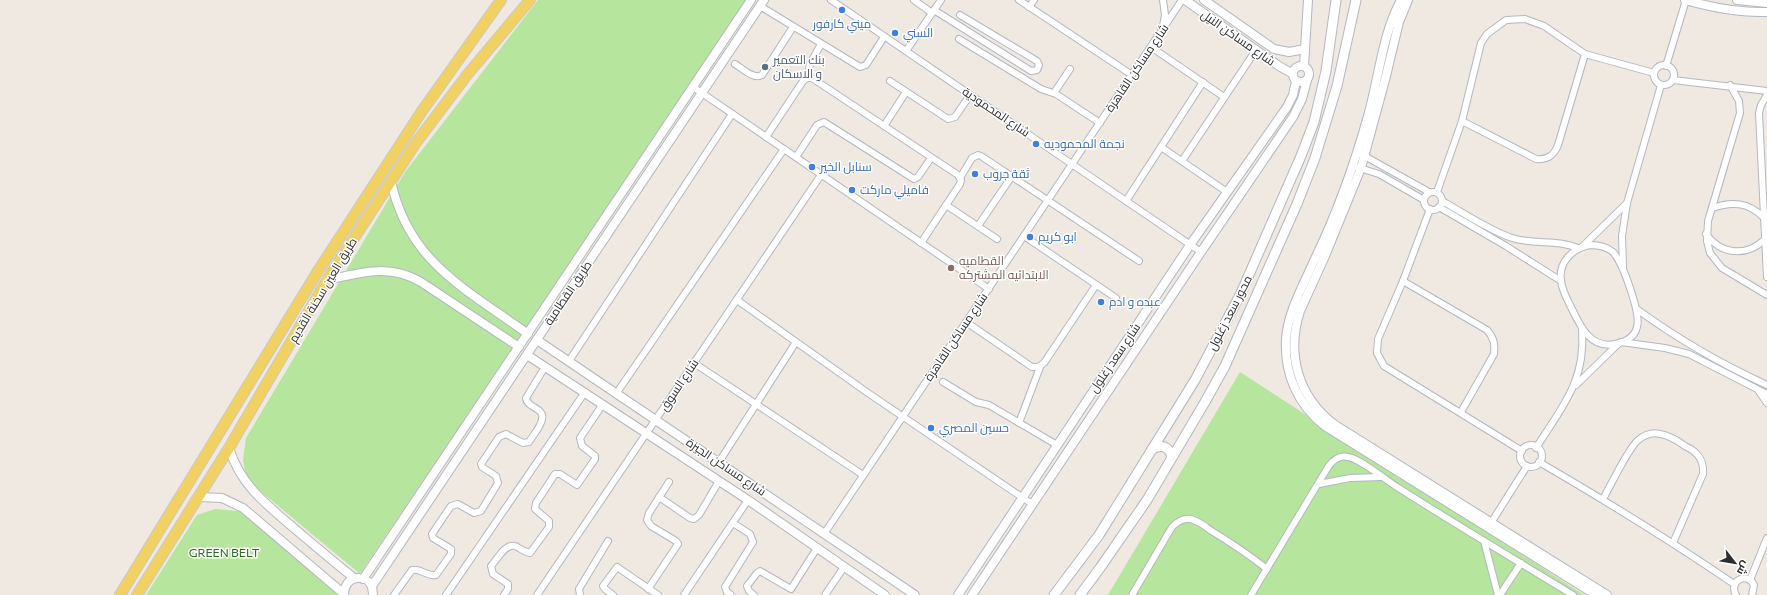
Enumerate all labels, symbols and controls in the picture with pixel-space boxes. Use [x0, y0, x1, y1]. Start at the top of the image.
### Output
marker: ميني كارفور [837, 5, 847, 15]
street label: شارع مساكن النيل [1198, 6, 1278, 70]
place label: ميني كارفور [812, 16, 871, 34]
street label: شارع مساكن القاهرة [1102, 21, 1173, 115]
place label: السني [903, 25, 933, 43]
marker: السني [890, 28, 900, 38]
place label: بنك التعمير و الاسكان [772, 52, 825, 81]
marker: بنك التعمير و الاسكان [760, 62, 770, 72]
street label: شارع المحمودية [959, 83, 1033, 141]
place label: نجمة المحموديه [1044, 136, 1125, 151]
marker: نجمة المحموديه [1031, 139, 1041, 149]
place label: سنابل الخير [819, 159, 872, 174]
marker: سنابل الخير [807, 162, 817, 172]
place label: ثقة جروب [983, 166, 1030, 181]
marker: ثقة جروب [970, 169, 980, 179]
place label: فاميلي ماركت [860, 182, 929, 200]
marker: فاميلي ماركت [847, 185, 857, 195]
place label: ابو كريم [1038, 229, 1077, 245]
marker: ابو كريم [1025, 232, 1035, 242]
street label: طريق العين سخنة القديم [285, 234, 361, 345]
place label: القطاميه الابتدائيه المشتركه [959, 253, 1049, 282]
street label: طريق القطامية [541, 258, 595, 328]
marker: القطاميه الابتدائيه المشتركه [946, 263, 956, 273]
street label: محور سعد زغلول [1204, 273, 1255, 353]
street label: شارع مساكن القاهرة [921, 290, 992, 384]
place label: عبده و ادم [1109, 294, 1161, 310]
marker: عبده و ادم [1096, 297, 1106, 307]
street label: شارع سعد زغلول [1086, 320, 1144, 396]
street label: شارع السوق [656, 356, 702, 414]
place label: حسين المصري [939, 420, 1009, 438]
marker: حسين المصري [926, 423, 936, 433]
street label: شارع مساكن الجيزة [683, 434, 769, 500]
north arrow [1715, 543, 1755, 583]
park label: GREEN BELT [189, 545, 260, 559]
text: ش [1734, 558, 1753, 578]

